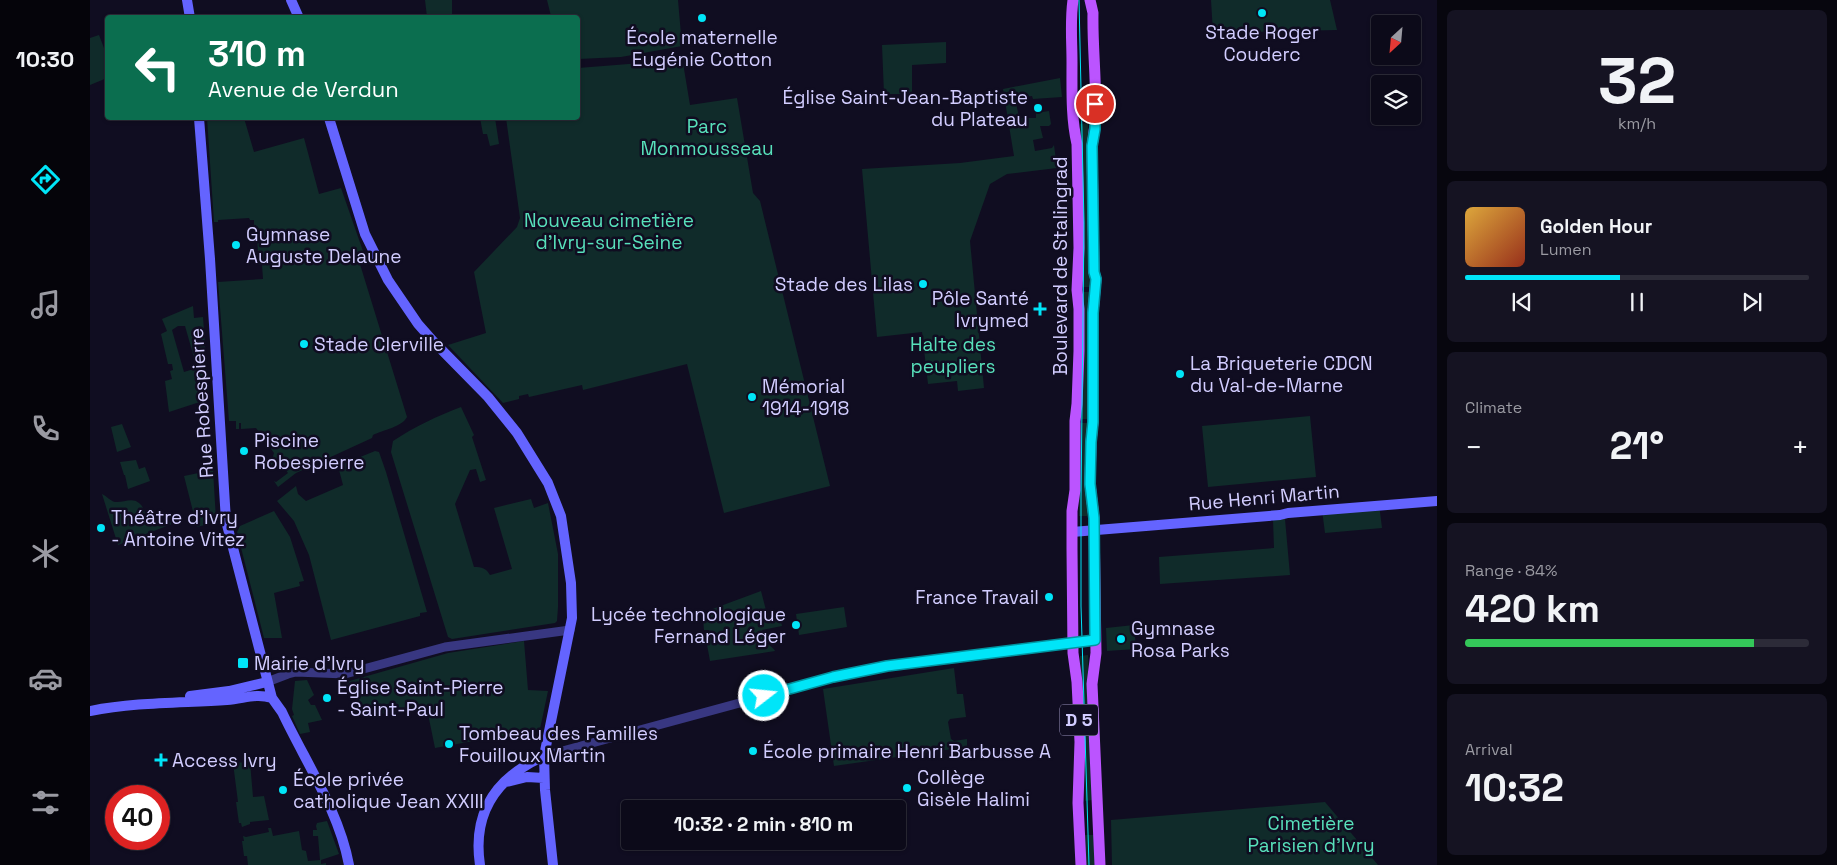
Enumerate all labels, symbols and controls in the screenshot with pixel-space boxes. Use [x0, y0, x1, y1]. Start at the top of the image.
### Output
marker: Stade Roger Couderc [1256, 7, 1268, 19]
marker: École maternelle Eugénie Cotton [696, 12, 708, 24]
north arrow [1371, 15, 1421, 65]
map controls [1371, 15, 1421, 125]
place label: Stade Roger Couderc [1205, 20, 1319, 67]
place label: École maternelle Eugénie Cotton [626, 25, 778, 72]
text: 310 m [208, 32, 306, 76]
icon: left [125, 35, 190, 100]
text: 32 [1598, 39, 1676, 122]
text: 10:30 [16, 45, 74, 73]
text: Avenue de Verdun [208, 75, 399, 103]
button: layers [1371, 75, 1421, 125]
pin [1074, 83, 1116, 125]
place label: Église Saint-Jean-Baptiste du Plateau [783, 85, 1028, 132]
icon: arrive [1081, 90, 1109, 118]
marker: Église Saint-Jean-Baptiste du Plateau [1032, 102, 1044, 114]
text: km/h [1618, 113, 1656, 134]
park label: Parc Monmousseau [640, 114, 774, 161]
street label: Boulevard de Stalingrad [1048, 157, 1073, 375]
icon: directions [28, 162, 63, 197]
park label: Nouveau cimetière d'Ivry-sur-Seine [524, 208, 694, 255]
text: Golden Hour [1540, 214, 1652, 239]
place label: Gymnase Auguste Delaune [246, 222, 401, 269]
marker: Gymnase Auguste Delaune [230, 239, 242, 251]
text: Lumen [1540, 239, 1592, 260]
place label: Stade des Lilas [775, 272, 913, 297]
marker: Stade des Lilas [917, 278, 929, 290]
place label: Pôle Santé Ivrymed [932, 286, 1029, 333]
icon: music [28, 287, 63, 322]
icon: previous [1508, 288, 1536, 316]
icon: pause [1623, 288, 1651, 316]
icon: next [1738, 288, 1766, 316]
marker: Pôle Santé Ivrymed [1033, 302, 1047, 316]
street label: Rue Robespierre [184, 327, 219, 479]
place label: Stade Clerville [314, 332, 444, 357]
park label: Halte des peupliers [910, 332, 996, 379]
marker: Stade Clerville [298, 338, 310, 350]
place label: La Briqueterie CDCN du Val-de-Marne [1190, 351, 1373, 398]
marker: La Briqueterie CDCN du Val-de-Marne [1174, 368, 1186, 380]
place label: Mémorial 1914-1918 [762, 374, 849, 421]
marker: Mémorial 1914-1918 [746, 391, 758, 403]
text: Climate [1465, 397, 1522, 418]
icon: phone [28, 411, 63, 446]
text: 21° [1610, 422, 1664, 470]
place label: Piscine Robespierre [254, 428, 365, 475]
text: − [1465, 429, 1482, 465]
text: + [1792, 429, 1809, 465]
marker: Piscine Robespierre [238, 445, 250, 457]
street label: Rue Henri Martin [1188, 478, 1341, 517]
place label: Théâtre d'Ivry - Antoine Vitez [111, 505, 245, 552]
marker: Théâtre d'Ivry - Antoine Vitez [95, 522, 107, 534]
icon: climate [28, 536, 63, 571]
text: Range · 84% [1465, 560, 1557, 581]
place label: France Travail [915, 585, 1039, 610]
text: 420 km [1465, 585, 1600, 633]
marker: France Travail [1043, 591, 1055, 603]
place label: Lycée technologique Fernand Léger [591, 602, 786, 649]
place label: Gymnase Rosa Parks [1131, 616, 1230, 663]
marker: Lycée technologique Fernand Léger [790, 619, 802, 631]
marker: Gymnase Rosa Parks [1115, 633, 1127, 645]
place label: Mairie d'Ivry [254, 651, 365, 676]
marker: Mairie d'Ivry [236, 656, 250, 670]
icon: car [28, 661, 63, 696]
position arrow [737, 669, 789, 721]
place label: Église Saint-Pierre - Saint-Paul [337, 675, 504, 722]
marker: Église Saint-Pierre - Saint-Paul [321, 692, 333, 704]
road number: D 5 [1060, 704, 1098, 736]
place label: Tombeau des Familles Fouilloux Martin [459, 721, 658, 768]
marker: Tombeau des Familles Fouilloux Martin [443, 738, 455, 750]
place label: École primaire Henri Barbusse A [763, 739, 1051, 764]
text: Arrival [1465, 739, 1513, 760]
marker: École primaire Henri Barbusse A [747, 745, 759, 757]
place label: Access Ivry [172, 748, 277, 773]
marker: Access Ivry [154, 753, 168, 767]
text: 10:32 [1465, 764, 1564, 812]
place label: Collège Gisèle Halimi [917, 765, 1030, 812]
place label: École privée catholique Jean XXIII [293, 767, 484, 814]
marker: Collège Gisèle Halimi [901, 782, 913, 794]
marker: École privée catholique Jean XXIII [277, 784, 289, 796]
icon: filters [28, 785, 63, 820]
speed limit sign: 40 [105, 785, 170, 850]
park label: Cimetière Parisien d'Ivry [1247, 811, 1375, 858]
text: 10:32 · 2 min · 810 m [674, 812, 853, 837]

